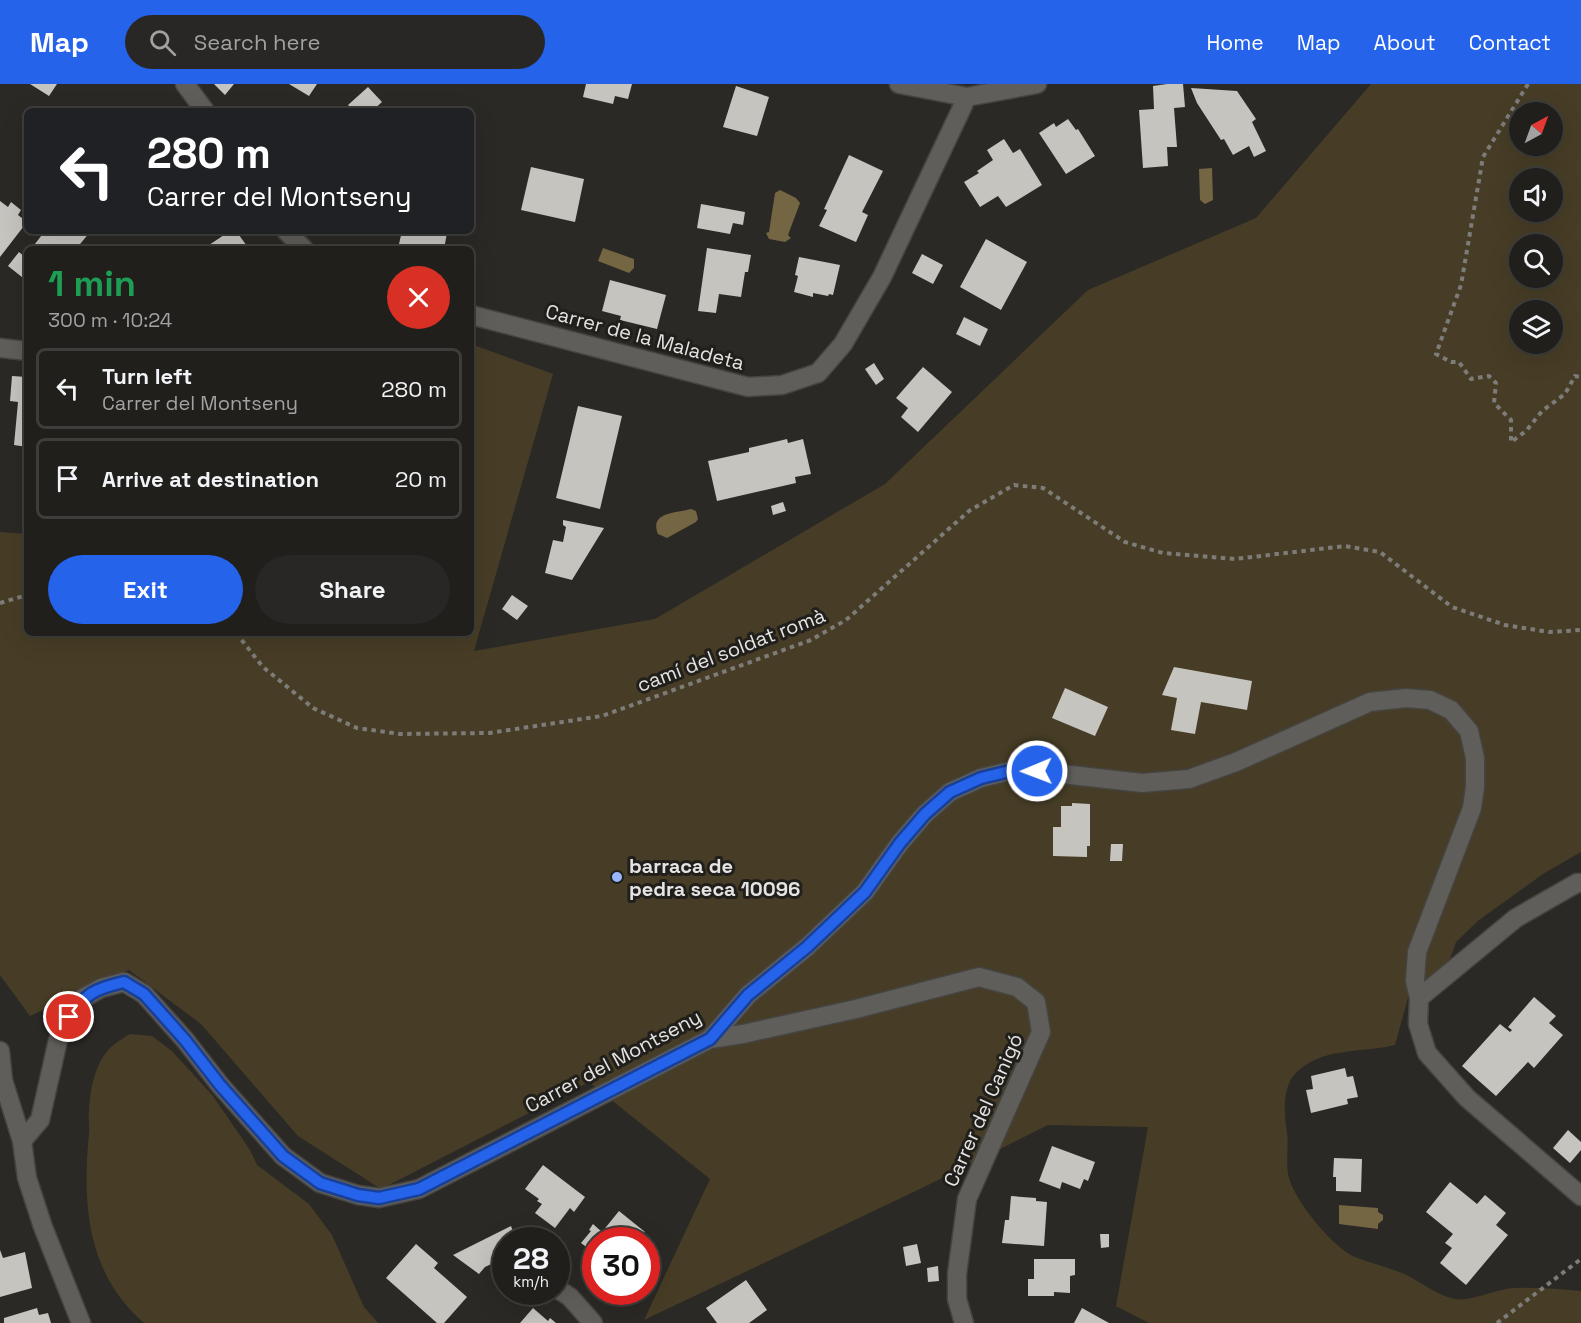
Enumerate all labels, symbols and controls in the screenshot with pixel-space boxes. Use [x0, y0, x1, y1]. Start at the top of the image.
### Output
search box [125, 15, 545, 69]
text: Map [30, 24, 89, 60]
icon: search [146, 26, 179, 59]
text: Search here [194, 28, 321, 56]
text: Home [1206, 29, 1264, 56]
text: Map [1297, 29, 1341, 56]
text: About [1374, 29, 1436, 56]
text: Contact [1469, 29, 1551, 56]
north arrow [1509, 102, 1563, 156]
map controls [1509, 102, 1563, 354]
text: 280 m [147, 127, 271, 180]
icon: left [48, 132, 126, 210]
button: sound [1509, 168, 1563, 222]
text: Carrer del Montseny [147, 179, 411, 214]
button: search [1509, 234, 1563, 288]
text: 1 min [48, 261, 136, 307]
button: close [387, 266, 450, 329]
street label: Carrer de la Maladeta [543, 298, 747, 376]
button: layers [1509, 300, 1563, 354]
text: 300 m · 10:24 [48, 307, 172, 333]
text: Turn left [102, 362, 192, 390]
icon: left [51, 372, 84, 405]
text: 280 m [381, 375, 447, 403]
text: Carrer del Montseny [102, 390, 298, 416]
icon: arrive [51, 462, 84, 495]
text: Arrive at destination [102, 465, 319, 493]
text: 20 m [395, 465, 447, 493]
button: Exit [48, 555, 243, 624]
button: Share [255, 555, 450, 624]
street label: camí del soldat romà [633, 602, 829, 698]
position arrow [1005, 739, 1069, 803]
place label: barraca de pedra seca 10096 [629, 853, 800, 902]
marker: barraca de pedra seca 10096 [610, 870, 624, 884]
pin [43, 991, 94, 1042]
icon: arrive [52, 1000, 85, 1033]
street label: Carrer del Montseny [520, 1004, 706, 1118]
street label: Carrer del Canigó [938, 1029, 1028, 1191]
speed limit sign: 30 [582, 1227, 660, 1305]
text: 28 [513, 1239, 549, 1278]
text: km/h [513, 1272, 549, 1291]

